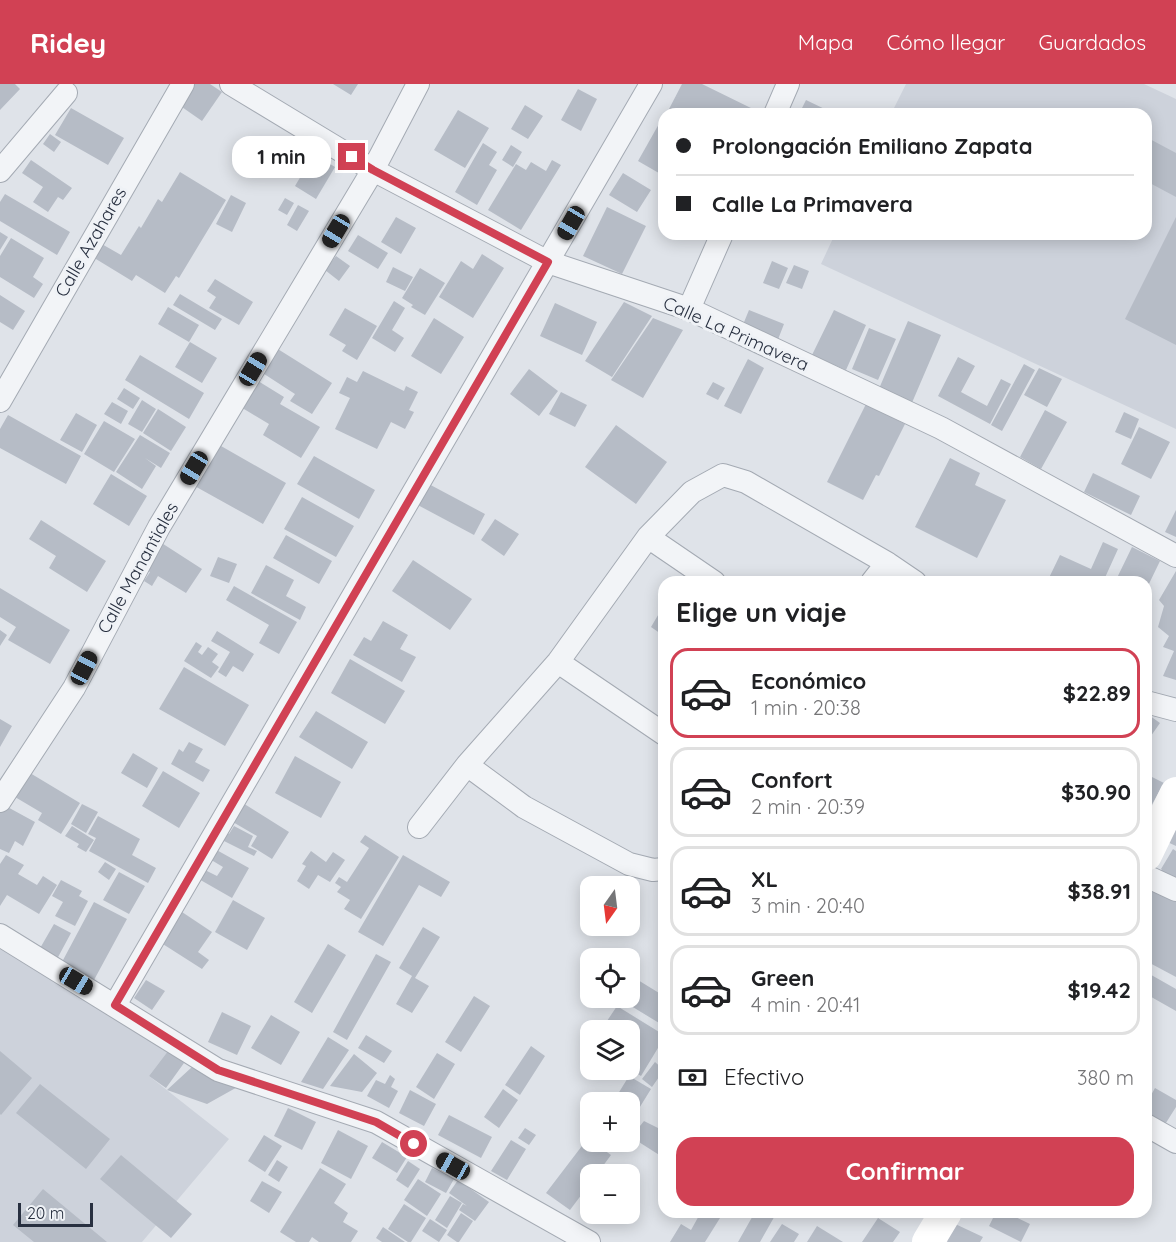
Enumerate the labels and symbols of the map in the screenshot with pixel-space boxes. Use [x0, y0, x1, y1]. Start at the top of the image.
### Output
callout: 1 min [232, 136, 331, 178]
route end [338, 143, 365, 170]
street label: Calle Azahares [50, 183, 131, 301]
car [554, 203, 588, 243]
car [319, 211, 353, 251]
street label: Calle La Primavera [660, 291, 813, 376]
car [236, 349, 270, 389]
car [177, 448, 211, 488]
street label: Calle Manantiales [92, 498, 183, 638]
car [68, 648, 100, 688]
north arrow [580, 876, 640, 936]
car [56, 964, 96, 998]
route start [400, 1130, 427, 1157]
car [433, 1149, 473, 1183]
scale bar [18, 1200, 93, 1228]

